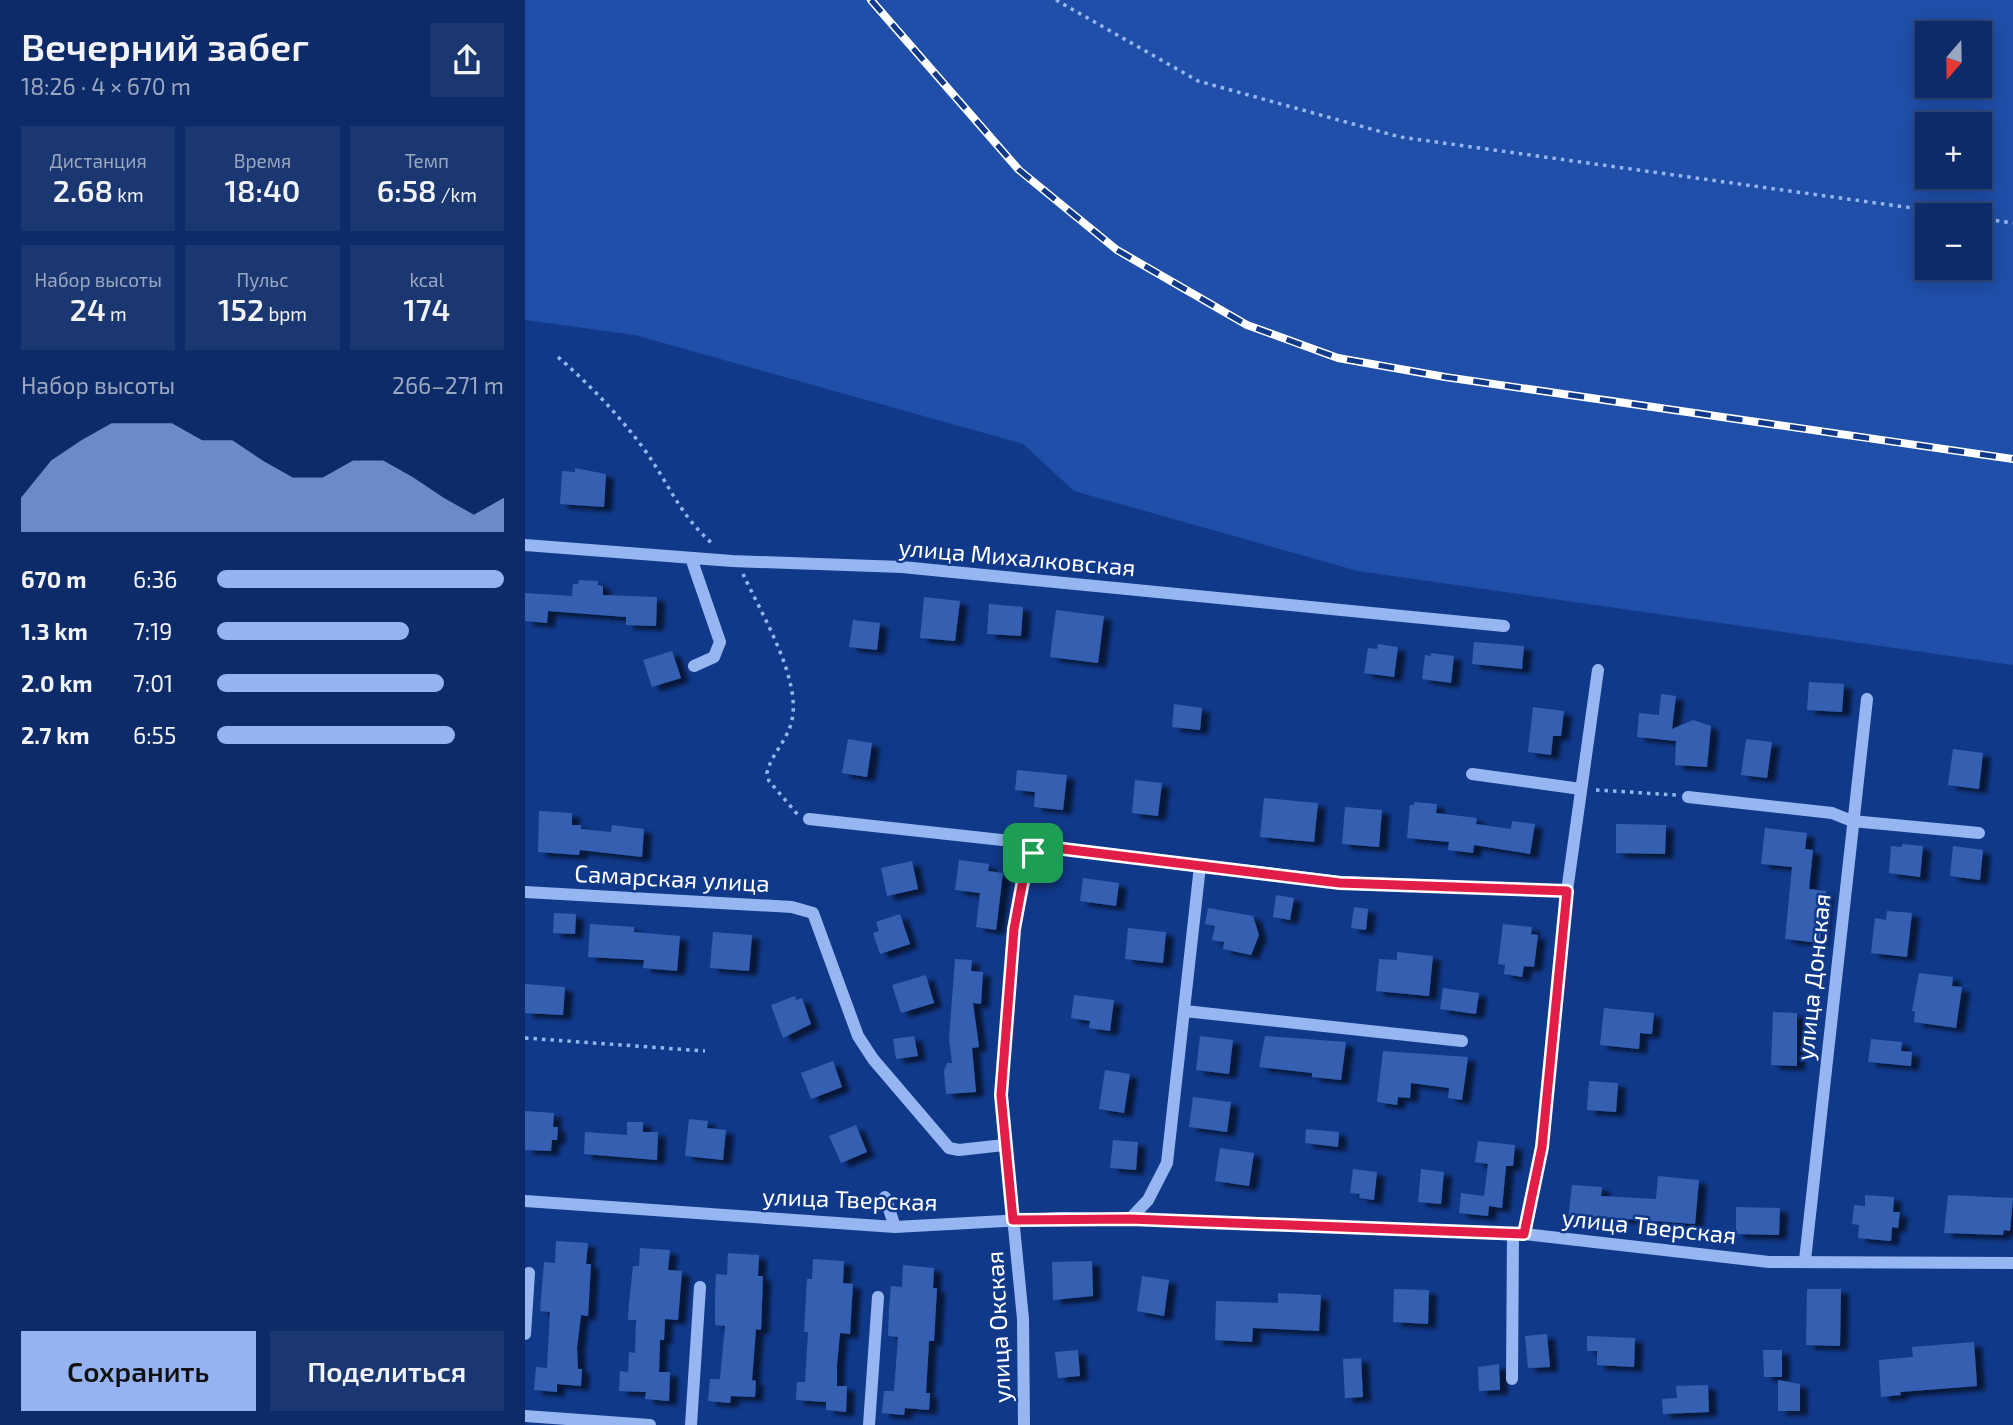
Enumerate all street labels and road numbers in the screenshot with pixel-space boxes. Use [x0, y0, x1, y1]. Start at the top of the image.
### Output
street label: улица Михалковская [897, 532, 1137, 582]
street label: Самарская улица [574, 858, 770, 898]
street label: улица Донская [1789, 892, 1837, 1062]
street label: улица Тверская [762, 1181, 938, 1217]
street label: улица Тверская [1560, 1202, 1738, 1250]
street label: улица Окская [979, 1250, 1017, 1404]

